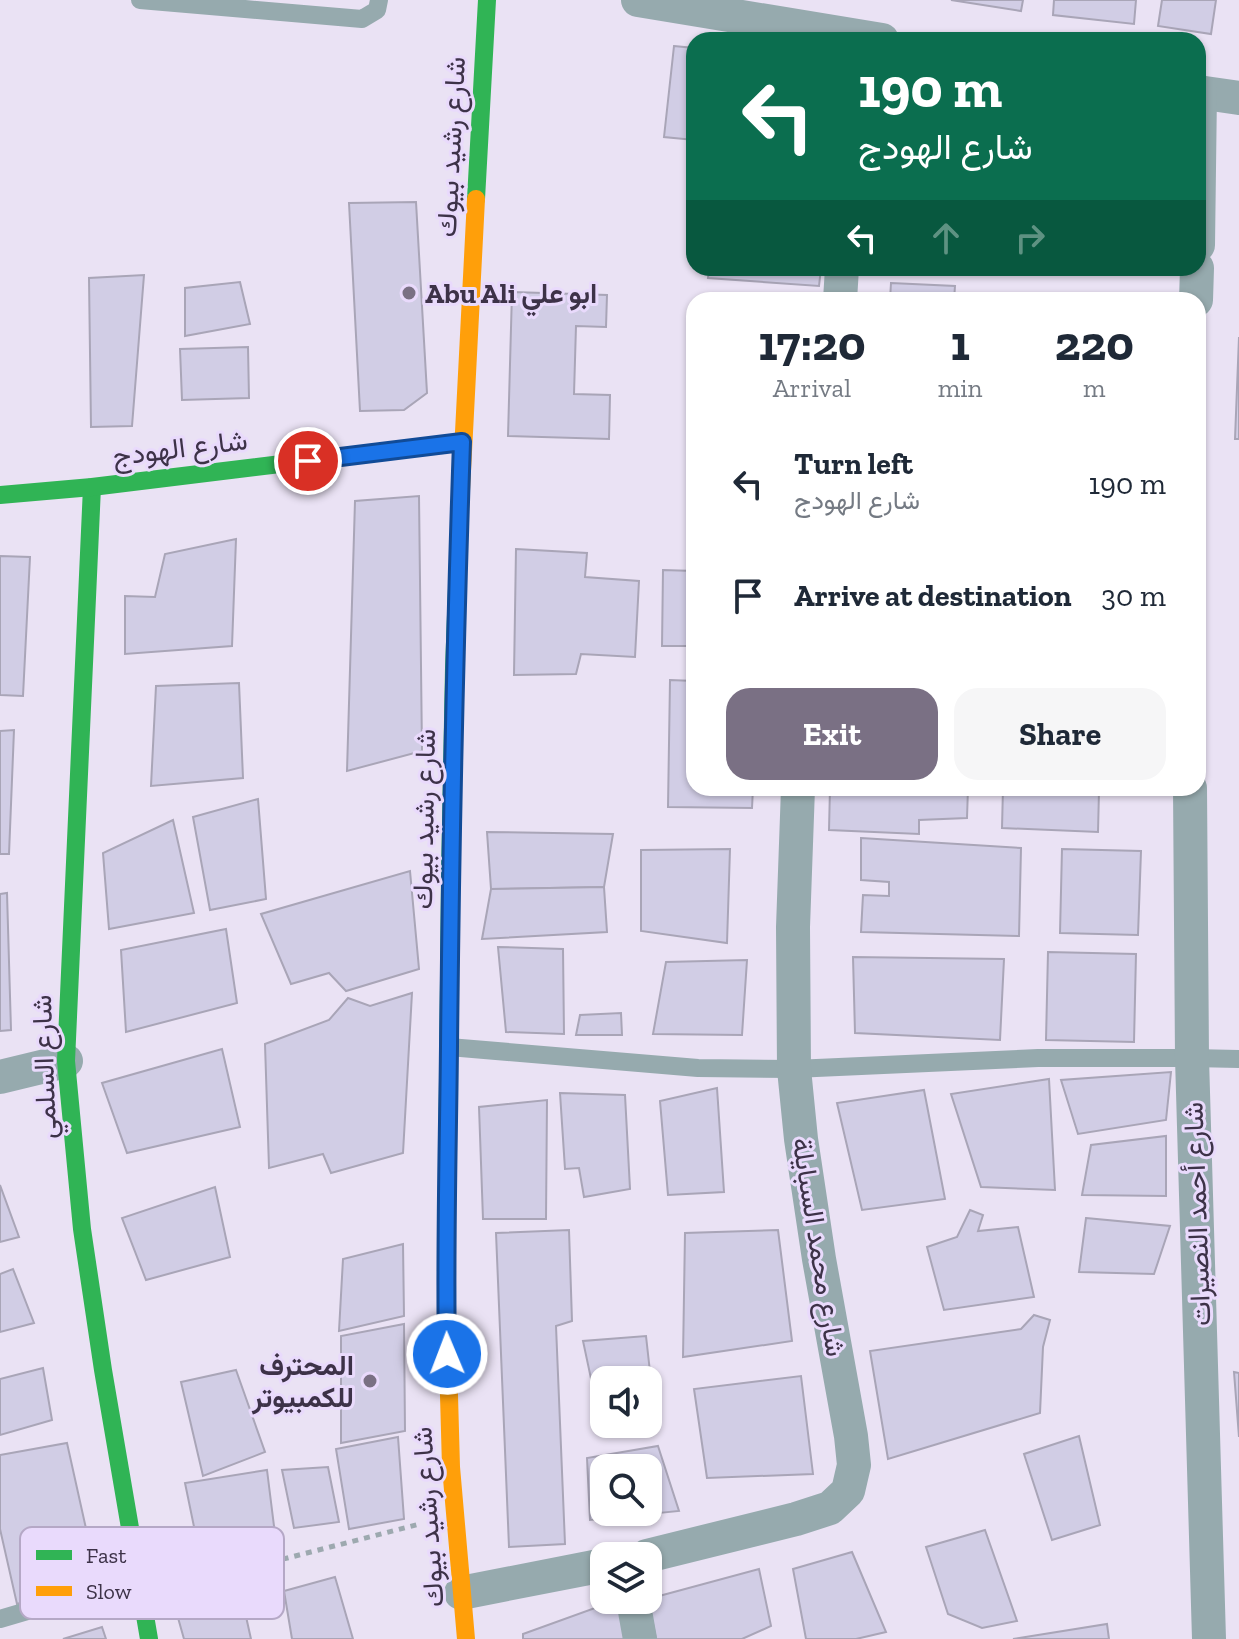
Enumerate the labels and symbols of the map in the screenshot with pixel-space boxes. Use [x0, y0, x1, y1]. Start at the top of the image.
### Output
street label: شارع رشيد بيوك [430, 56, 474, 238]
place label: Abu Ali ابو علي [425, 277, 597, 317]
marker: Abu Ali ابو علي [400, 284, 418, 302]
street label: شارع الهودج [111, 423, 250, 475]
pin [274, 427, 342, 495]
street label: شارع رشيد بيوك [406, 728, 444, 910]
street label: شارع السلمي [25, 994, 69, 1140]
street label: شارع أحمد النصيرات [1177, 1101, 1219, 1327]
street label: شارع محمد السبايلة [783, 1135, 853, 1359]
position arrow [405, 1312, 489, 1396]
place label: المحترف للكمبيوتر [251, 1349, 354, 1415]
marker: المحترف للكمبيوتر [361, 1372, 379, 1390]
street label: شارع رشيد بيوك [405, 1426, 453, 1608]
legend [20, 1527, 284, 1619]
text: Fast [86, 1542, 127, 1569]
text: Slow [86, 1578, 132, 1605]

